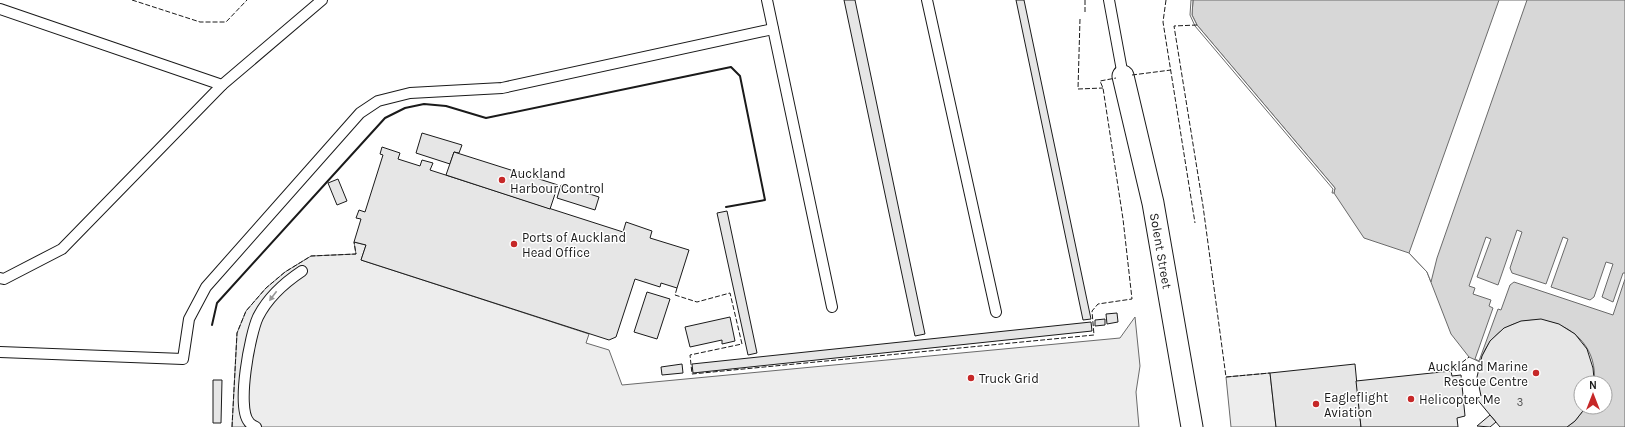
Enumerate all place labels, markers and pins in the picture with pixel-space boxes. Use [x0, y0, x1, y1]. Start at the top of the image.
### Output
place label: Auckland Harbour Control [510, 166, 604, 196]
marker: Auckland Harbour Control [497, 175, 507, 185]
place label: Ports of Auckland Head Office [522, 230, 626, 260]
marker: Ports of Auckland Head Office [509, 239, 519, 249]
place label: Auckland Marine Rescue Centre [1428, 359, 1528, 389]
marker: Auckland Marine Rescue Centre [1531, 368, 1541, 378]
place label: Truck Grid [979, 371, 1039, 386]
marker: Truck Grid [966, 373, 976, 383]
place label: Eagleflight Aviation [1324, 390, 1388, 420]
place label: Helicopter Me [1419, 392, 1501, 407]
marker: Helicopter Me [1406, 394, 1416, 404]
marker: Eagleflight Aviation [1311, 399, 1321, 409]

